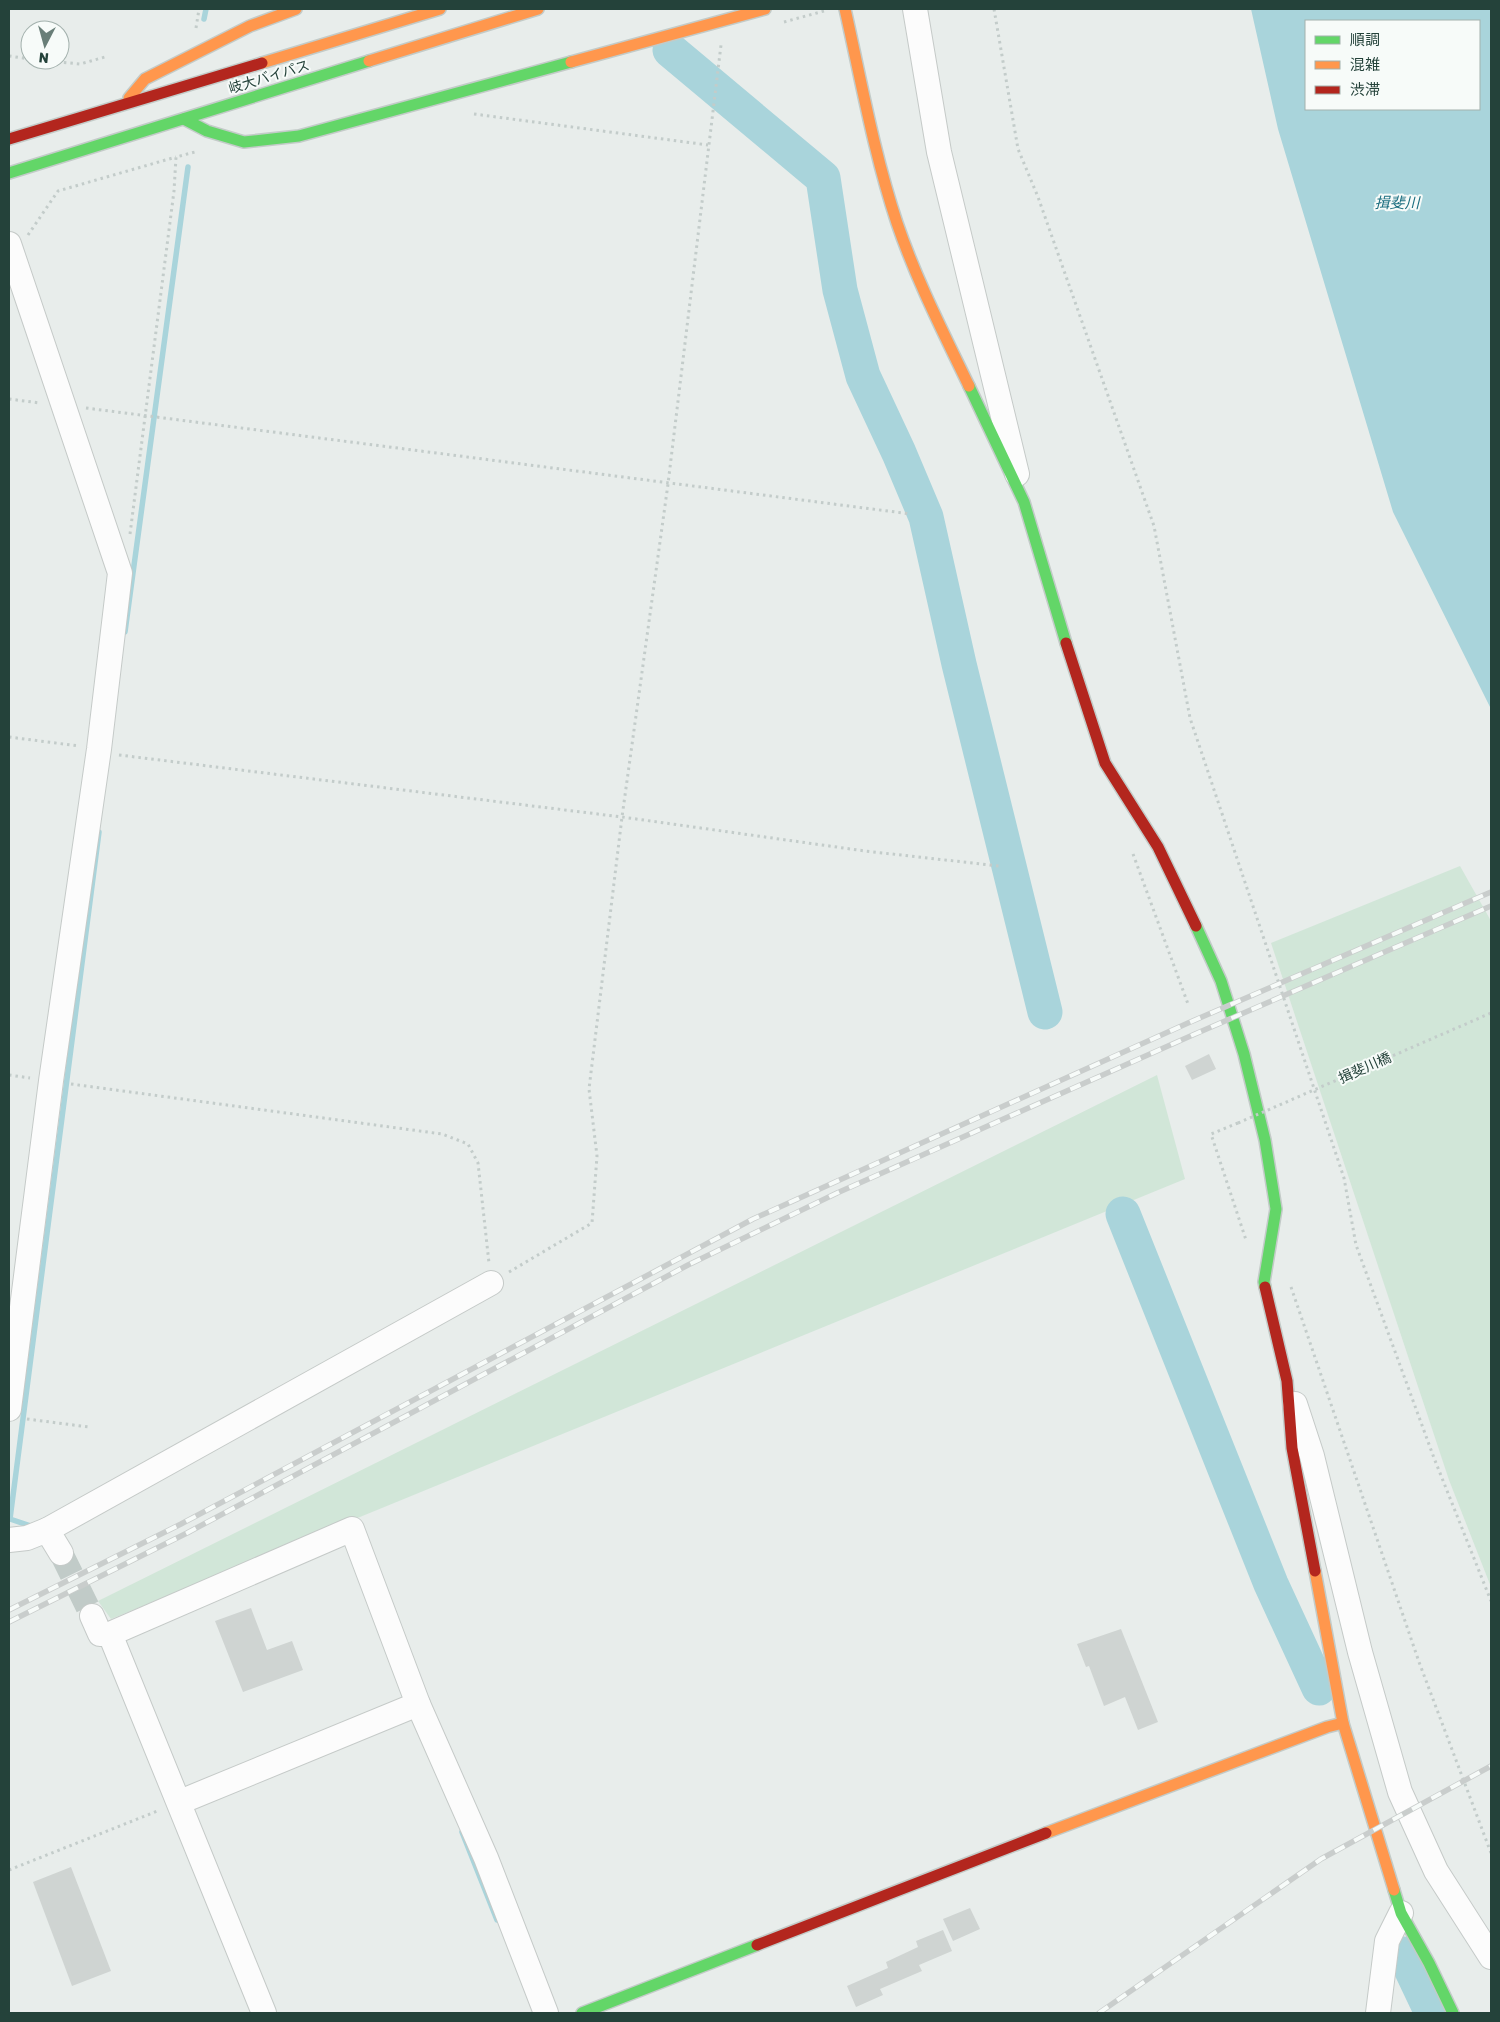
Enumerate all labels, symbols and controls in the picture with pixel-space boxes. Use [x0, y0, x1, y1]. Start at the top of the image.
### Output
north arrow [20, 20, 70, 70]
legend [1305, 20, 1480, 110]
text: 順調 [1350, 31, 1380, 49]
text: N [38, 48, 50, 66]
text: 混雑 [1350, 56, 1380, 74]
street label: 岐大バイパス [226, 57, 312, 97]
text: 渋滞 [1350, 81, 1380, 99]
water label: 揖斐川 [1374, 194, 1421, 212]
street label: 揖斐川橋 [1336, 1049, 1394, 1087]

